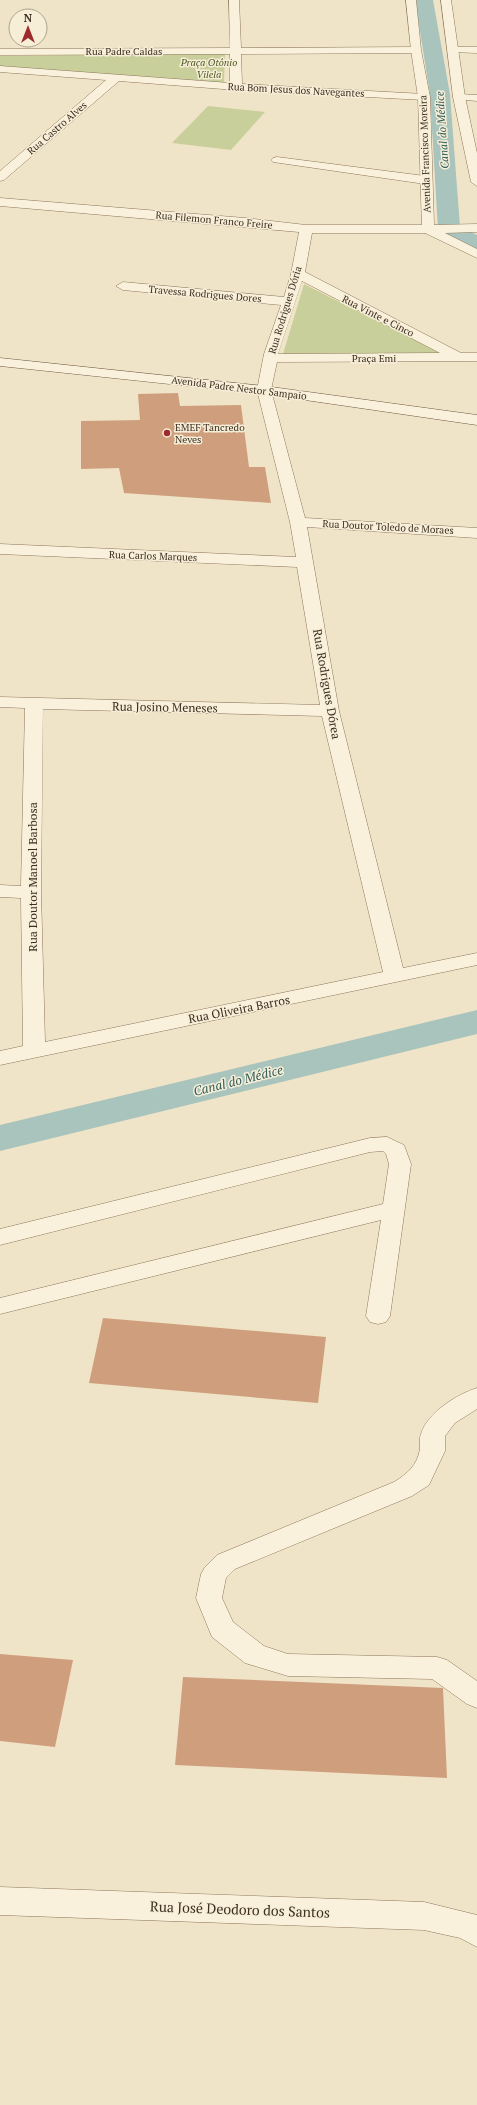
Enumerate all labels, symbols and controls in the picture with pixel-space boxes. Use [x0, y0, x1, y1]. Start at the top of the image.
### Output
north arrow [8, 8, 48, 48]
text: N [24, 11, 33, 25]
street label: Rua Padre Caldas [86, 45, 162, 58]
park label: Praça Otônio Vilela [180, 56, 237, 81]
street label: Rua Bom Jesus dos Navegantes [227, 80, 365, 100]
water label: Canal do Médice [432, 91, 452, 169]
street label: Avenida Francisco Moreira [416, 95, 434, 213]
street label: Rua Castro Alves [24, 99, 90, 157]
street label: Rua Filemon Franco Freire [155, 208, 273, 232]
street label: Rua Rodrigues Dória [265, 265, 305, 355]
street label: Travessa Rodrigues Dores [148, 283, 262, 305]
street label: Rua Vinte e Cinco [340, 292, 417, 340]
street label: Praça Emi [352, 352, 396, 365]
street label: Avenida Padre Nestor Sampaio [171, 373, 308, 403]
place label: EMEF Tancredo Neves [175, 421, 245, 446]
marker: EMEF Tancredo Neves [162, 428, 172, 438]
street label: Rua Doutor Toledo de Moraes [322, 517, 454, 537]
street label: Rua Carlos Marques [109, 548, 197, 564]
street label: Rua Rodrigues Dórea [310, 628, 344, 740]
street label: Rua Josino Meneses [112, 699, 218, 715]
street label: Rua Doutor Manoel Barbosa [25, 802, 40, 952]
street label: Rua Oliveira Barros [187, 992, 291, 1026]
water label: Canal do Médice [191, 1060, 285, 1100]
street label: Rua José Deodoro dos Santos [150, 1896, 330, 1922]

